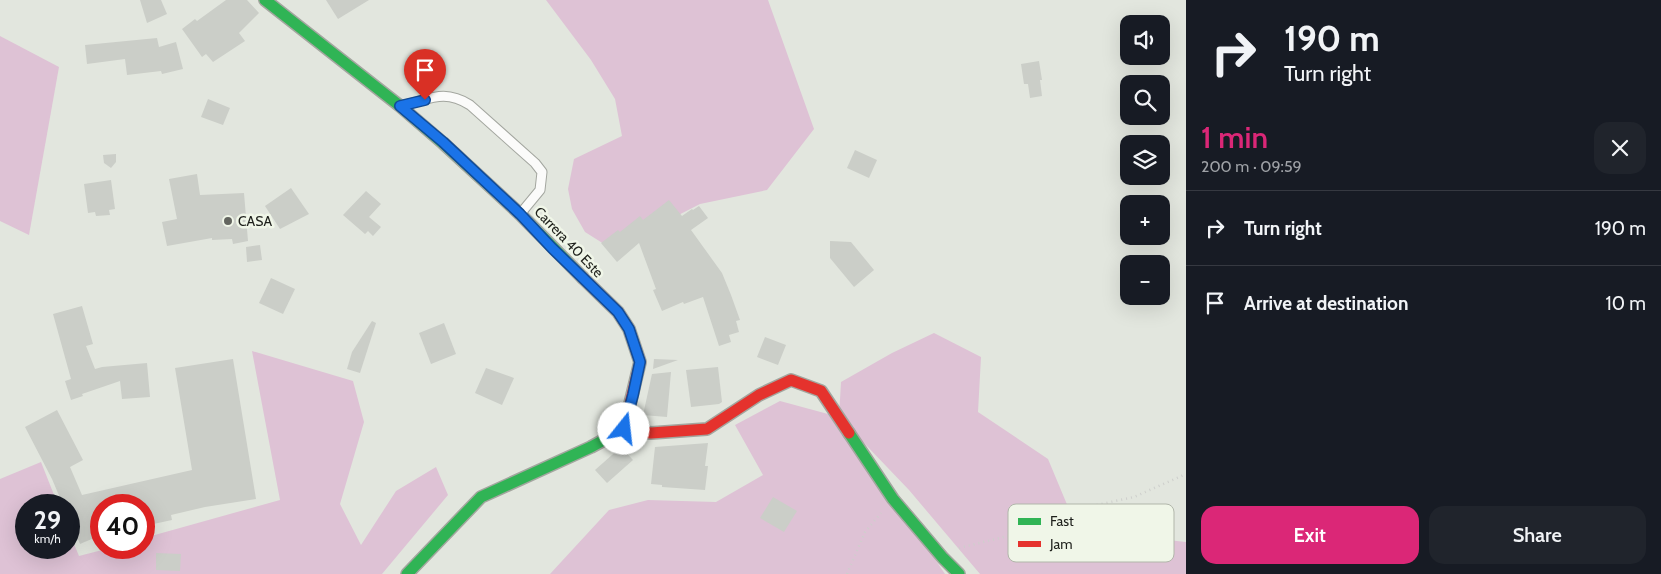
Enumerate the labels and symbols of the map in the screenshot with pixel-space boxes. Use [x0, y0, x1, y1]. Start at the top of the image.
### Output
pin [404, 49, 446, 100]
street label: Carrera 40 Este [531, 203, 607, 281]
place label: CASA [238, 212, 272, 230]
marker: CASA [222, 215, 234, 227]
position arrow [597, 402, 649, 454]
speed limit sign: 40 [90, 494, 155, 559]
legend [1008, 504, 1174, 562]
text: Fast [1050, 512, 1074, 530]
text: Jam [1049, 535, 1072, 553]

